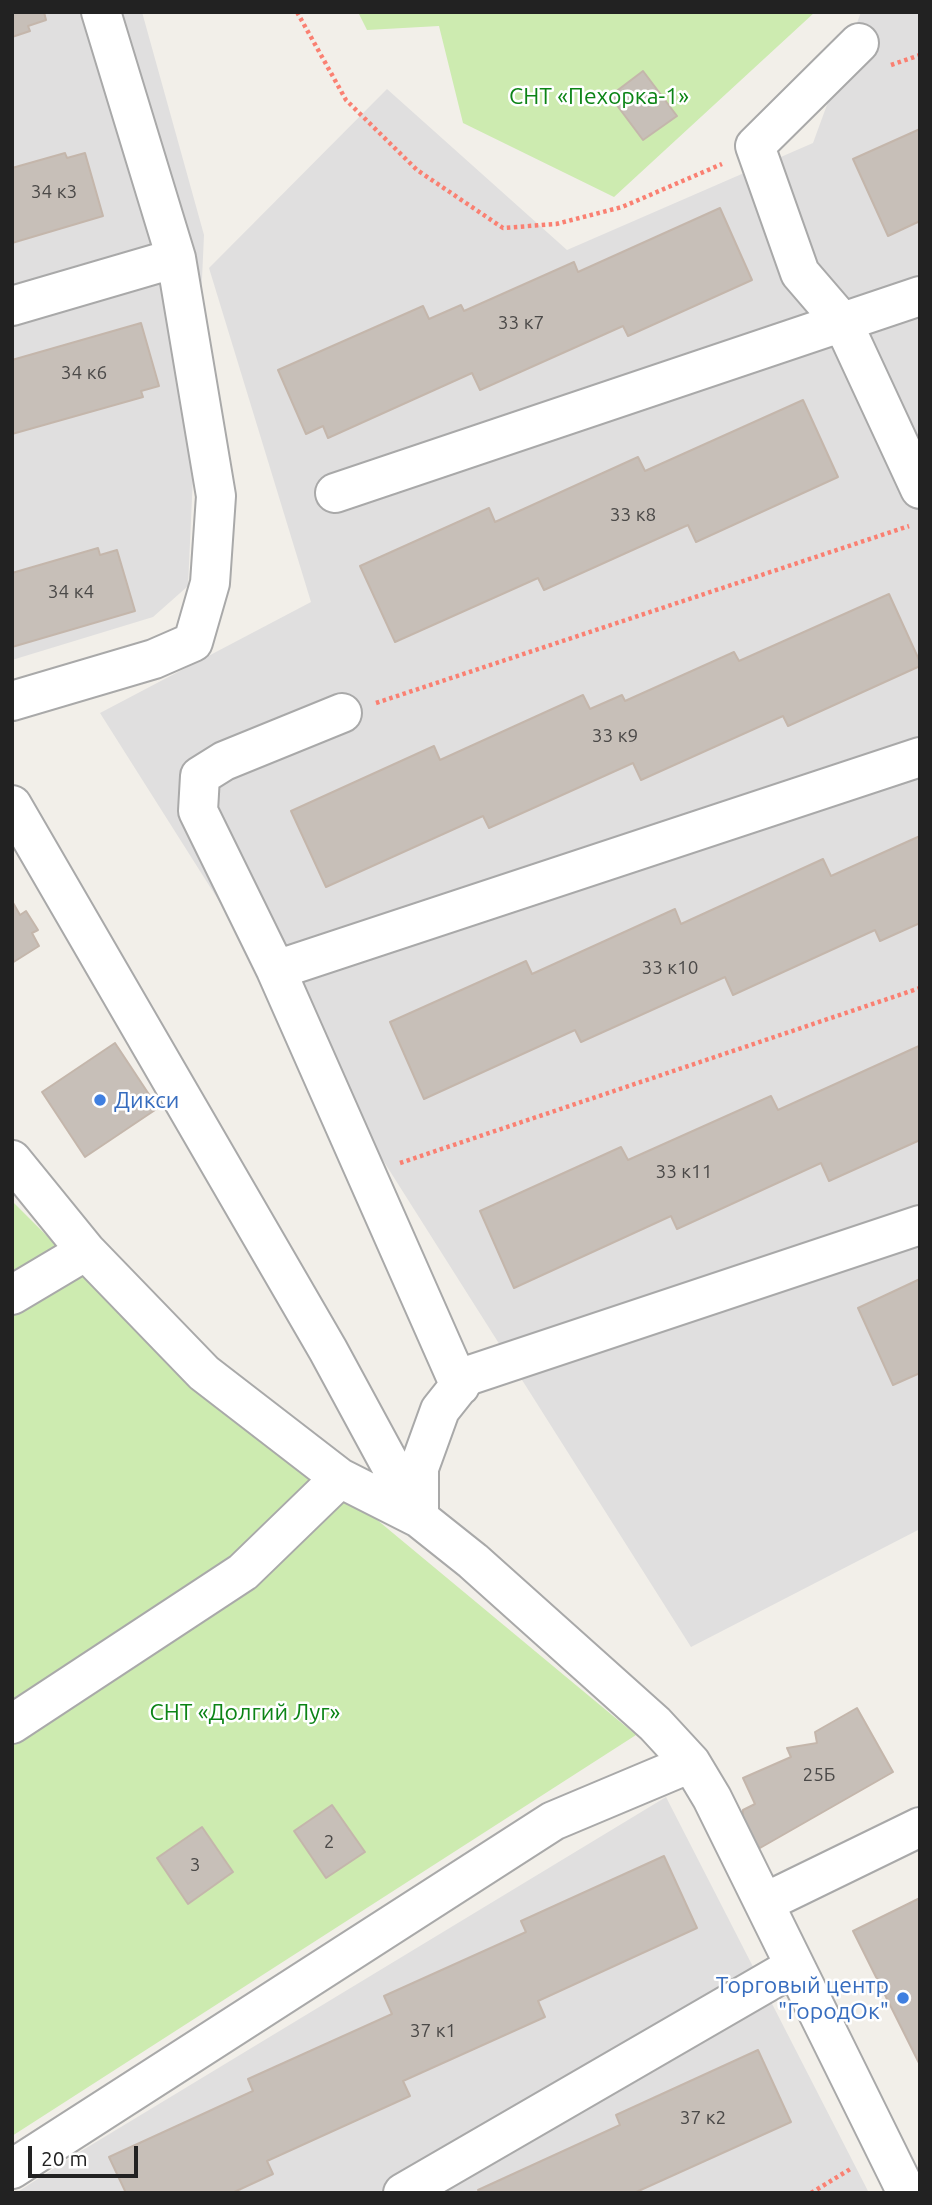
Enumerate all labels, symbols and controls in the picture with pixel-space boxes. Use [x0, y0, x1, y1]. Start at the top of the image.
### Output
park label: СНТ «Пехорка-1» [509, 82, 689, 110]
house number: 34 к3 [31, 181, 77, 203]
house number: 33 к7 [498, 312, 544, 334]
house number: 34 к6 [61, 362, 107, 384]
house number: 33 к8 [610, 504, 656, 526]
house number: 34 к4 [48, 581, 94, 603]
house number: 33 к9 [592, 725, 638, 747]
house number: 33 к10 [642, 957, 698, 979]
place label: Дикси [114, 1086, 179, 1114]
marker: Дикси [92, 1092, 108, 1108]
house number: 33 к11 [656, 1161, 712, 1183]
park label: СНТ «Долгий Луг» [150, 1698, 340, 1726]
house number: 25Б [802, 1764, 836, 1786]
house number: 2 [324, 1831, 334, 1853]
house number: 3 [190, 1854, 200, 1876]
place label: Торговый центр "ГородОк" [716, 1971, 889, 2025]
marker: Торговый центр "ГородОк" [895, 1990, 911, 2006]
house number: 37 к1 [410, 2020, 456, 2042]
house number: 37 к2 [680, 2107, 726, 2129]
scale bar [32, 2132, 142, 2176]
text: 20 m [41, 2146, 88, 2170]

